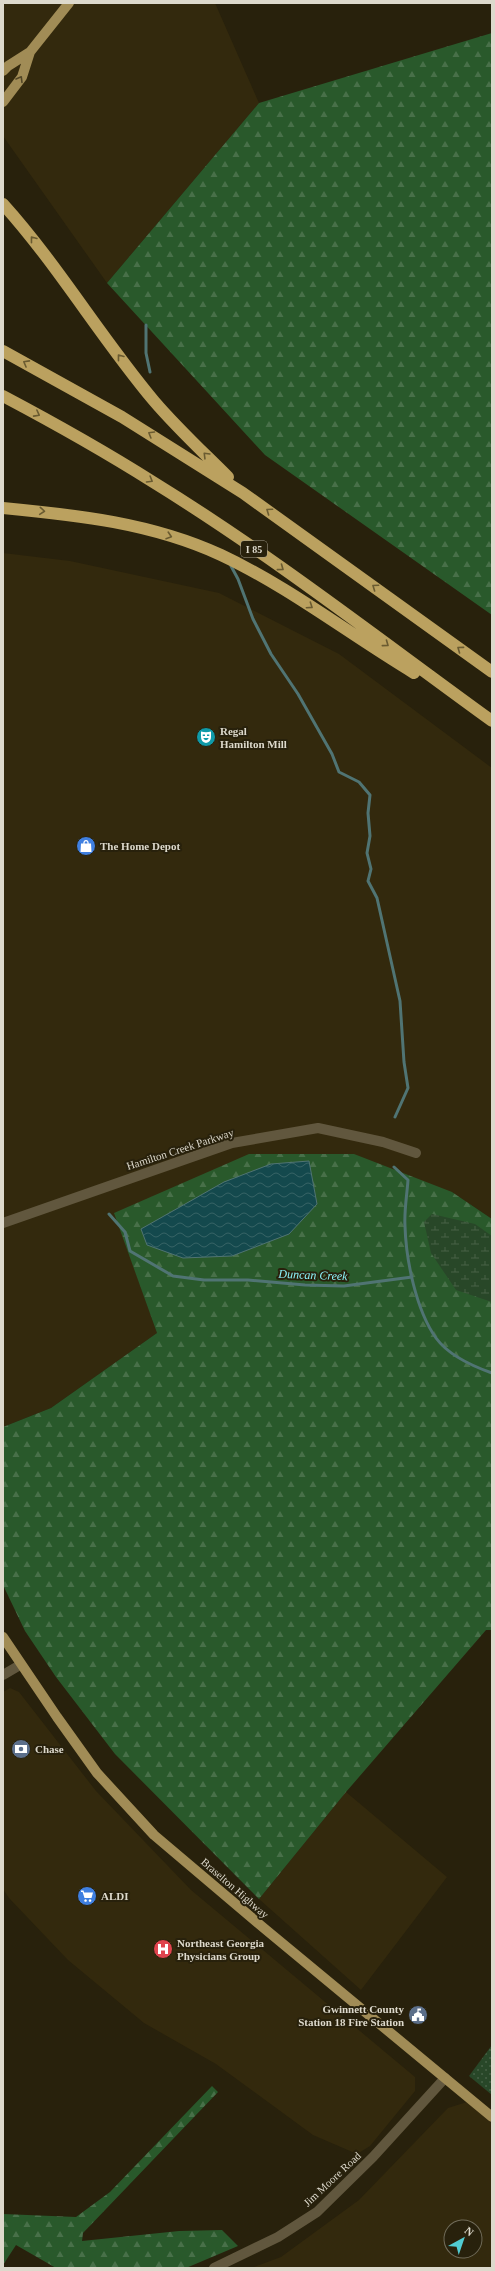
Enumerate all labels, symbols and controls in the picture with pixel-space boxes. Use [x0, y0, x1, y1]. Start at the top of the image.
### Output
one-way arrow [15, 76, 22, 83]
one-way arrow [30, 236, 37, 243]
one-way arrow [118, 355, 125, 362]
one-way arrow [22, 360, 30, 368]
one-way arrow [33, 409, 41, 417]
one-way arrow [148, 431, 155, 439]
one-way arrow [203, 452, 210, 460]
one-way arrow [146, 475, 153, 482]
one-way arrow [39, 507, 45, 516]
one-way arrow [266, 509, 273, 516]
one-way arrow [166, 531, 173, 540]
road number: I 85 [241, 541, 267, 557]
one-way arrow [276, 563, 283, 570]
one-way arrow [372, 585, 379, 592]
one-way arrow [306, 601, 313, 609]
one-way arrow [382, 639, 389, 647]
one-way arrow [458, 646, 465, 653]
place label: Regal Hamilton Mill [220, 725, 287, 750]
theatre icon: Regal Hamilton Mill [195, 726, 217, 748]
shop icon: The Home Depot [75, 835, 97, 857]
place label: The Home Depot [100, 840, 180, 852]
street label: Hamilton Creek Parkway [125, 1126, 235, 1172]
water label: Duncan Creek [277, 1267, 348, 1283]
bank icon: Chase [10, 1738, 32, 1760]
place label: Chase [35, 1743, 64, 1755]
street label: Braselton Highway [199, 1856, 271, 1921]
supermarket icon: ALDI [76, 1885, 98, 1907]
place label: ALDI [101, 1890, 129, 1902]
place label: Northeast Georgia Physicians Group [177, 1937, 265, 1962]
hospital icon: Northeast Georgia Physicians Group [152, 1938, 174, 1960]
place label: Gwinnett County Station 18 Fire Station [298, 2003, 404, 2028]
public building icon: Gwinnett County Station 18 Fire Station [407, 2004, 429, 2026]
street label: Jim Moore Road [301, 2149, 363, 2209]
north arrow [443, 2219, 483, 2259]
text: N [463, 2224, 476, 2239]

